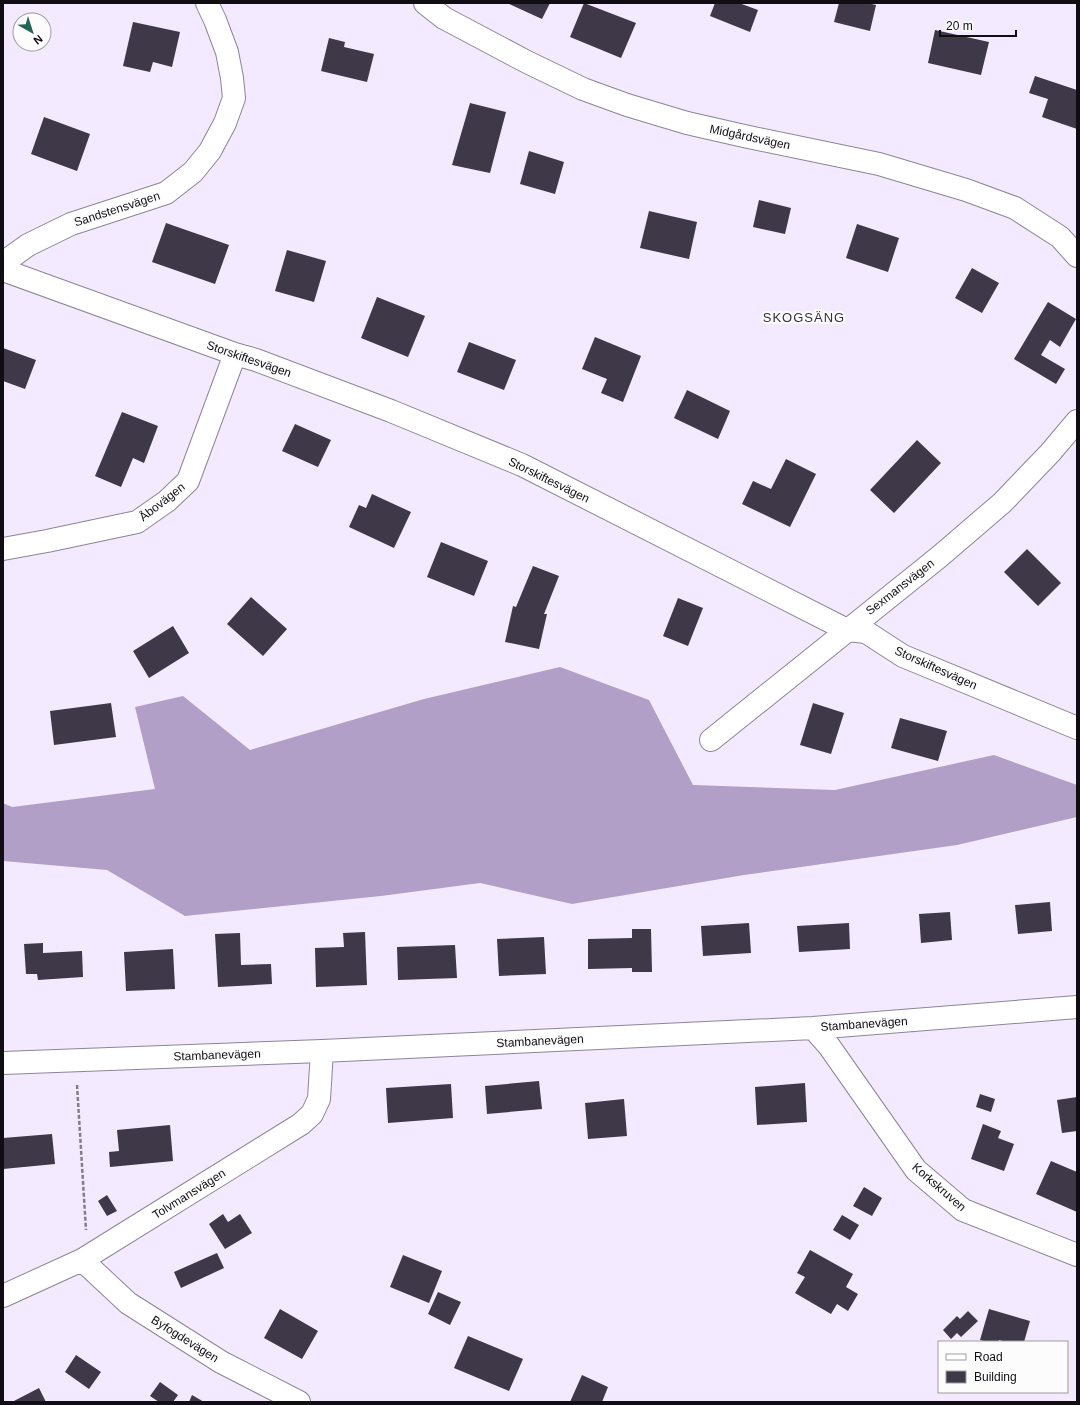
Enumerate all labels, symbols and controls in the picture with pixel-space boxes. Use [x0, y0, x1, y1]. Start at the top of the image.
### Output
north arrow [12, 12, 52, 52]
scale bar [940, 12, 1016, 38]
text: 20 m [946, 19, 973, 33]
text: N [31, 33, 45, 47]
street label: Midgårdsvägen [708, 122, 792, 152]
street label: Sandstensvägen [72, 189, 162, 229]
district label: SKOGSÄNG [763, 310, 845, 325]
street label: Storskiftesvägen [205, 338, 293, 380]
street label: Storskiftesvägen [506, 454, 592, 506]
street label: Åbovägen [136, 479, 188, 524]
street label: Sexmansvägen [863, 556, 937, 618]
street label: Storskiftesvägen [893, 644, 979, 692]
street label: Stambanevägen [820, 1014, 908, 1034]
street label: Stambanevägen [496, 1032, 584, 1050]
street label: Stambanevägen [173, 1046, 261, 1064]
street label: Korkskruven [909, 1160, 969, 1214]
street label: Tolvmansvägen [150, 1166, 228, 1222]
street label: Byfogdevägen [149, 1313, 221, 1365]
legend [938, 1341, 1068, 1393]
text: Road [974, 1350, 1003, 1364]
text: Building [974, 1370, 1017, 1384]

